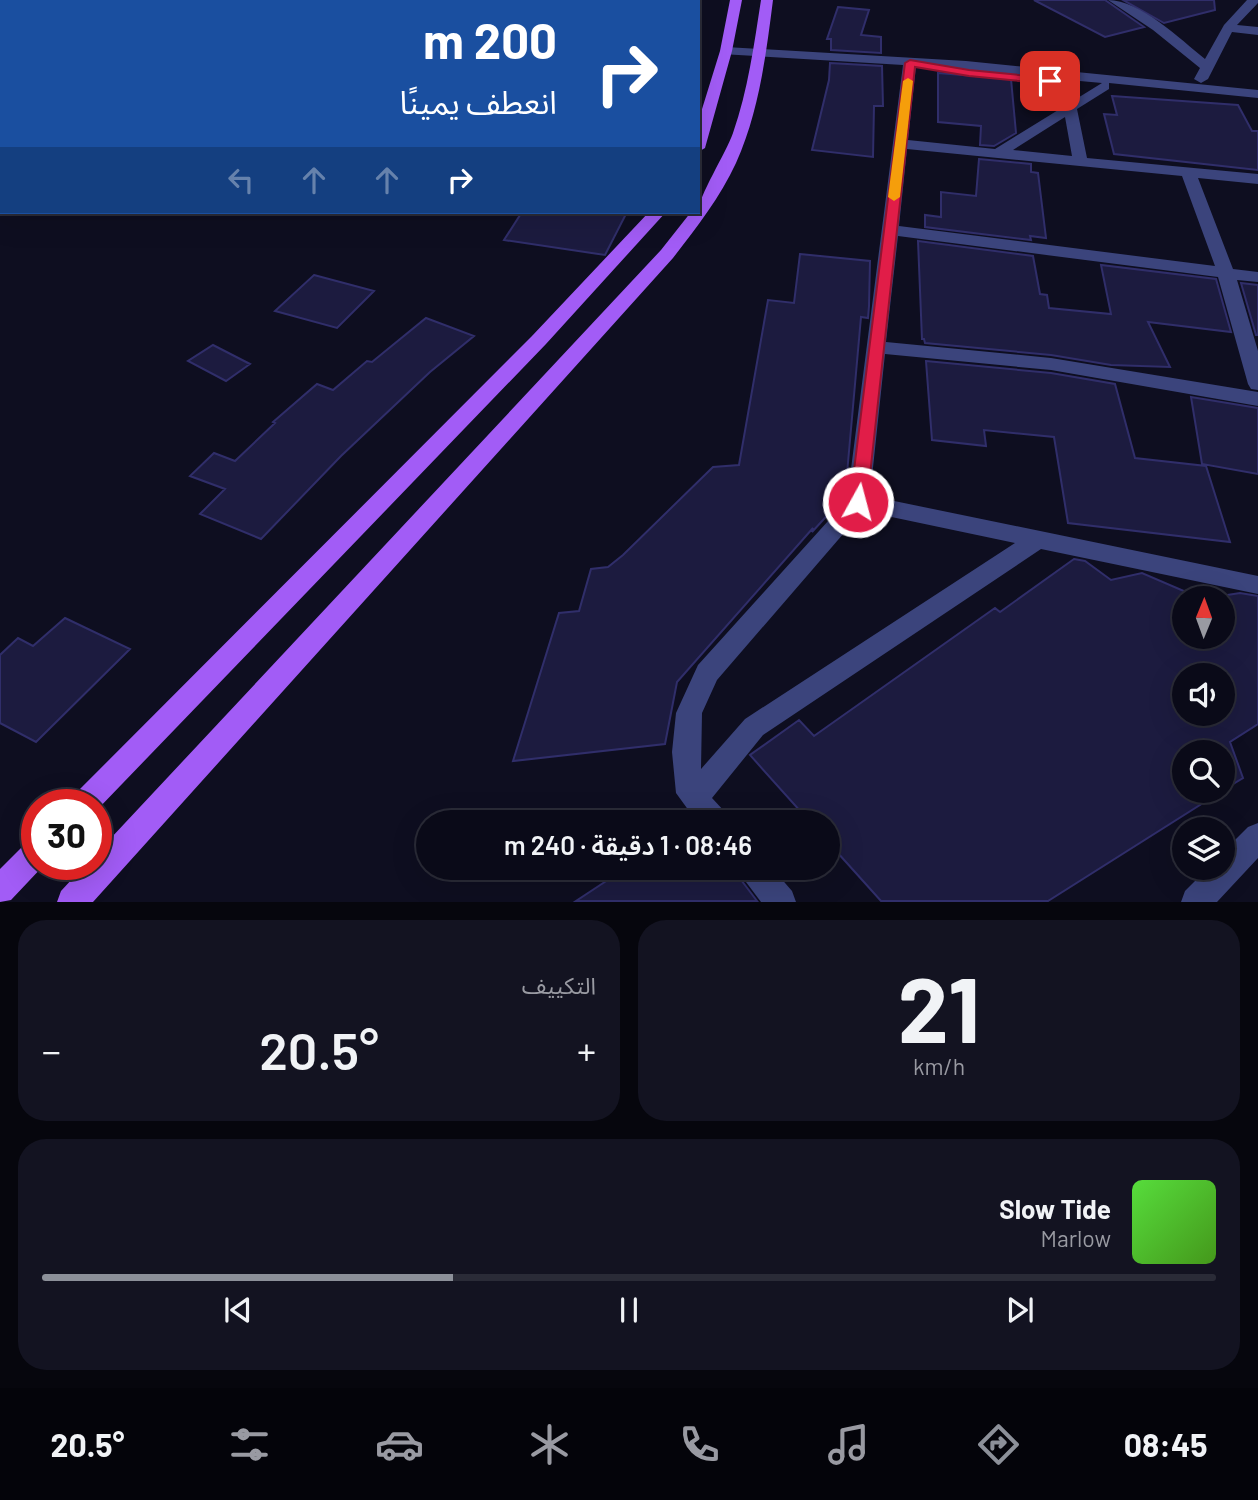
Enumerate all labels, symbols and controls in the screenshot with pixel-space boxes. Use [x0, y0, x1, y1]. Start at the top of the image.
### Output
text: 200 m [423, 10, 557, 69]
icon: right [581, 28, 672, 119]
pin [1020, 51, 1080, 111]
icon: arrive [1031, 62, 1069, 100]
text: انعطف يمينًا [400, 82, 557, 120]
icon: left [222, 161, 260, 199]
icon: ahead [295, 161, 333, 199]
icon: ahead [368, 161, 406, 199]
icon: right [441, 161, 479, 199]
position arrow [821, 465, 895, 539]
north arrow [1172, 586, 1236, 649]
map controls [1172, 586, 1235, 880]
button: sound [1172, 663, 1235, 726]
button: search [1172, 740, 1235, 803]
speed limit sign: 30 [21, 789, 112, 880]
button: layers [1172, 817, 1235, 880]
text: 08:46 · 1 دقيقة · 240 m [504, 829, 752, 860]
text: 21 [898, 952, 980, 1061]
text: التكييف [522, 971, 596, 999]
text: 20.5° [259, 1018, 379, 1080]
text: − [42, 1027, 61, 1073]
text: + [577, 1027, 596, 1073]
text: km/h [913, 1052, 965, 1080]
text: Slow Tide [999, 1193, 1111, 1224]
text: Marlow [1040, 1224, 1111, 1252]
icon: previous [219, 1291, 257, 1329]
icon: pause [610, 1291, 648, 1329]
icon: next [1001, 1291, 1039, 1329]
icon: filters [225, 1420, 274, 1469]
icon: car [375, 1420, 424, 1469]
icon: climate [525, 1420, 574, 1469]
icon: phone [675, 1420, 724, 1469]
icon: music [824, 1420, 873, 1469]
icon: directions [974, 1420, 1023, 1469]
text: 20.5° [50, 1425, 125, 1463]
text: 08:45 [1124, 1425, 1208, 1463]

